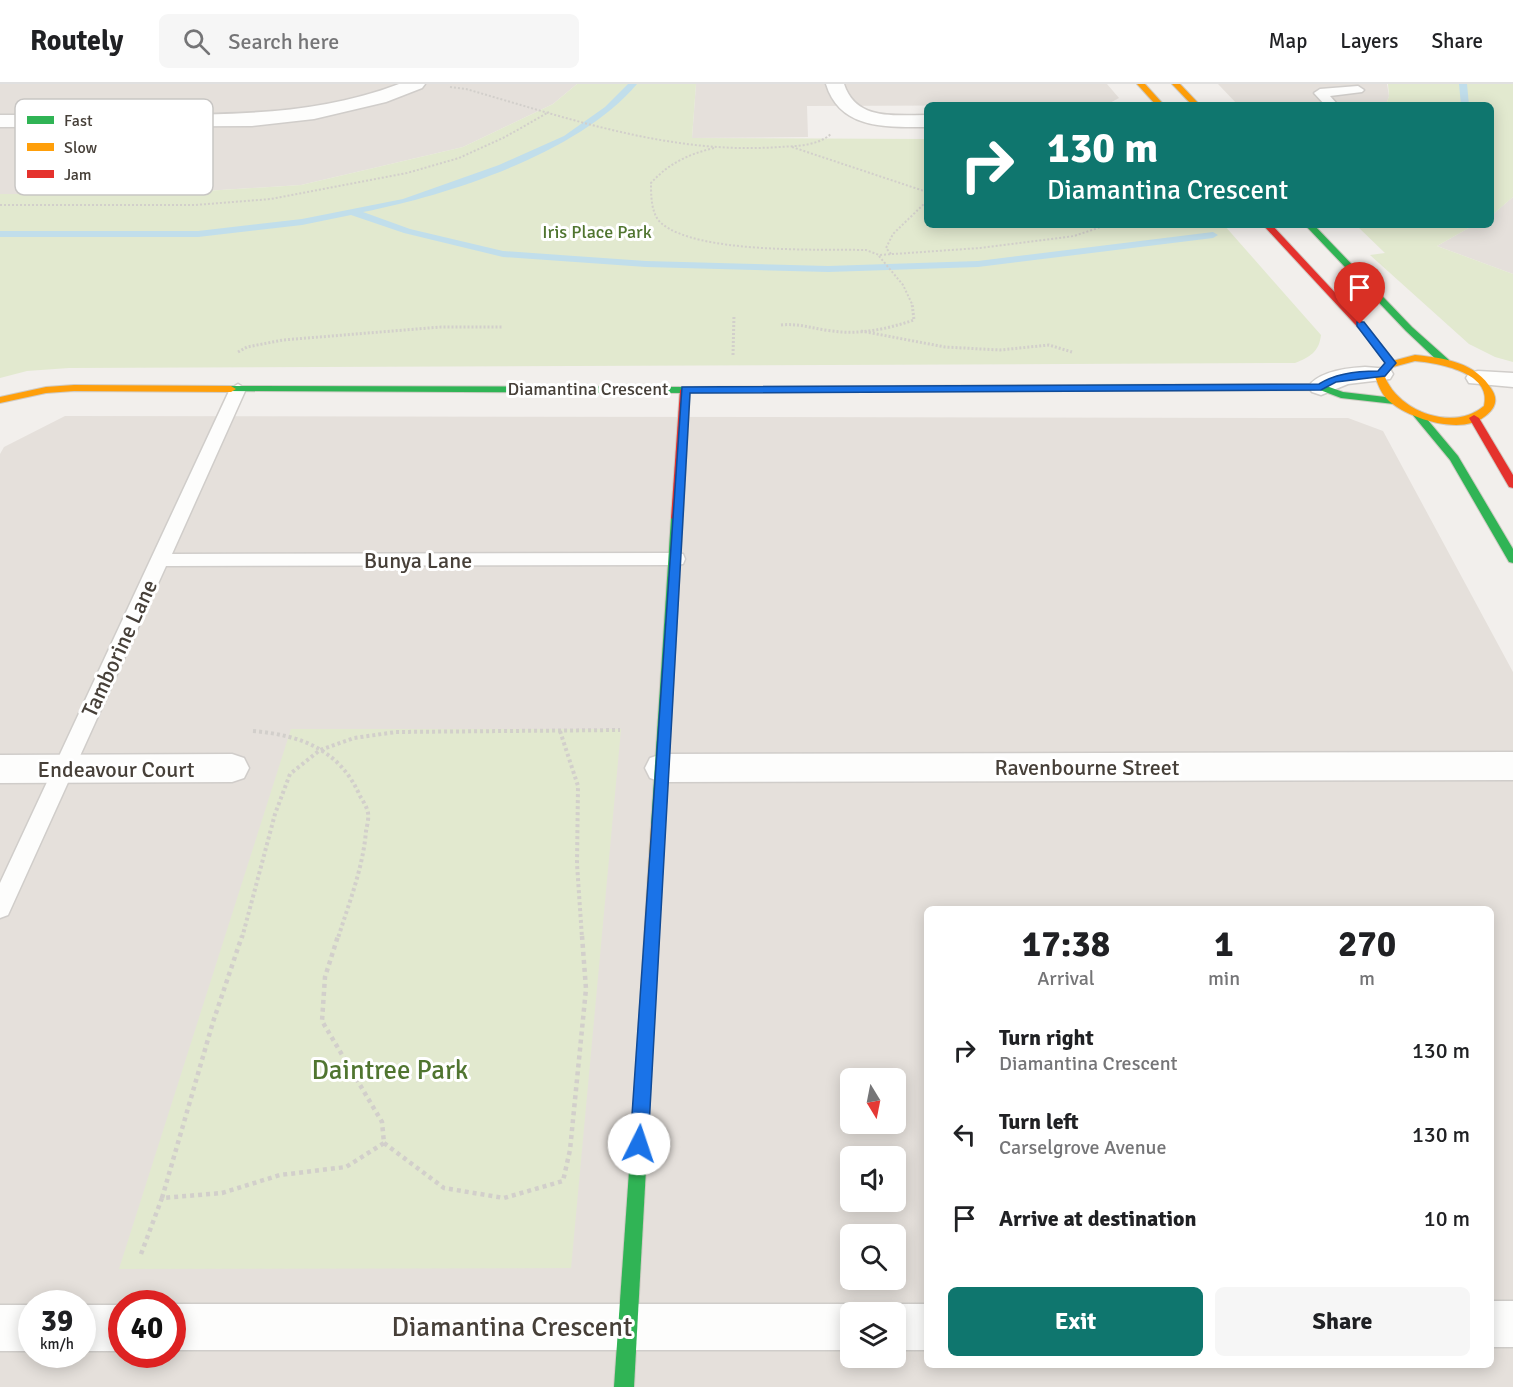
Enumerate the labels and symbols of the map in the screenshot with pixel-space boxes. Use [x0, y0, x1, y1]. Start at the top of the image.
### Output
legend [15, 99, 213, 195]
text: Fast [64, 111, 93, 131]
text: Slow [64, 138, 98, 158]
text: Jam [64, 165, 92, 185]
park label: Iris Place Park [542, 221, 652, 243]
pin [1334, 262, 1385, 324]
street label: Diamantina Crescent [508, 378, 668, 400]
street label: Bunya Lane [364, 547, 472, 574]
street label: Tamborine Lane [76, 575, 163, 721]
street label: Ravenbourne Street [995, 754, 1180, 781]
street label: Endeavour Court [38, 756, 195, 783]
park label: Daintree Park [312, 1054, 469, 1087]
north arrow [840, 1068, 906, 1134]
position arrow [607, 1112, 671, 1176]
speed limit sign: 40 [108, 1290, 186, 1368]
street label: Diamantina Crescent [391, 1311, 633, 1344]

